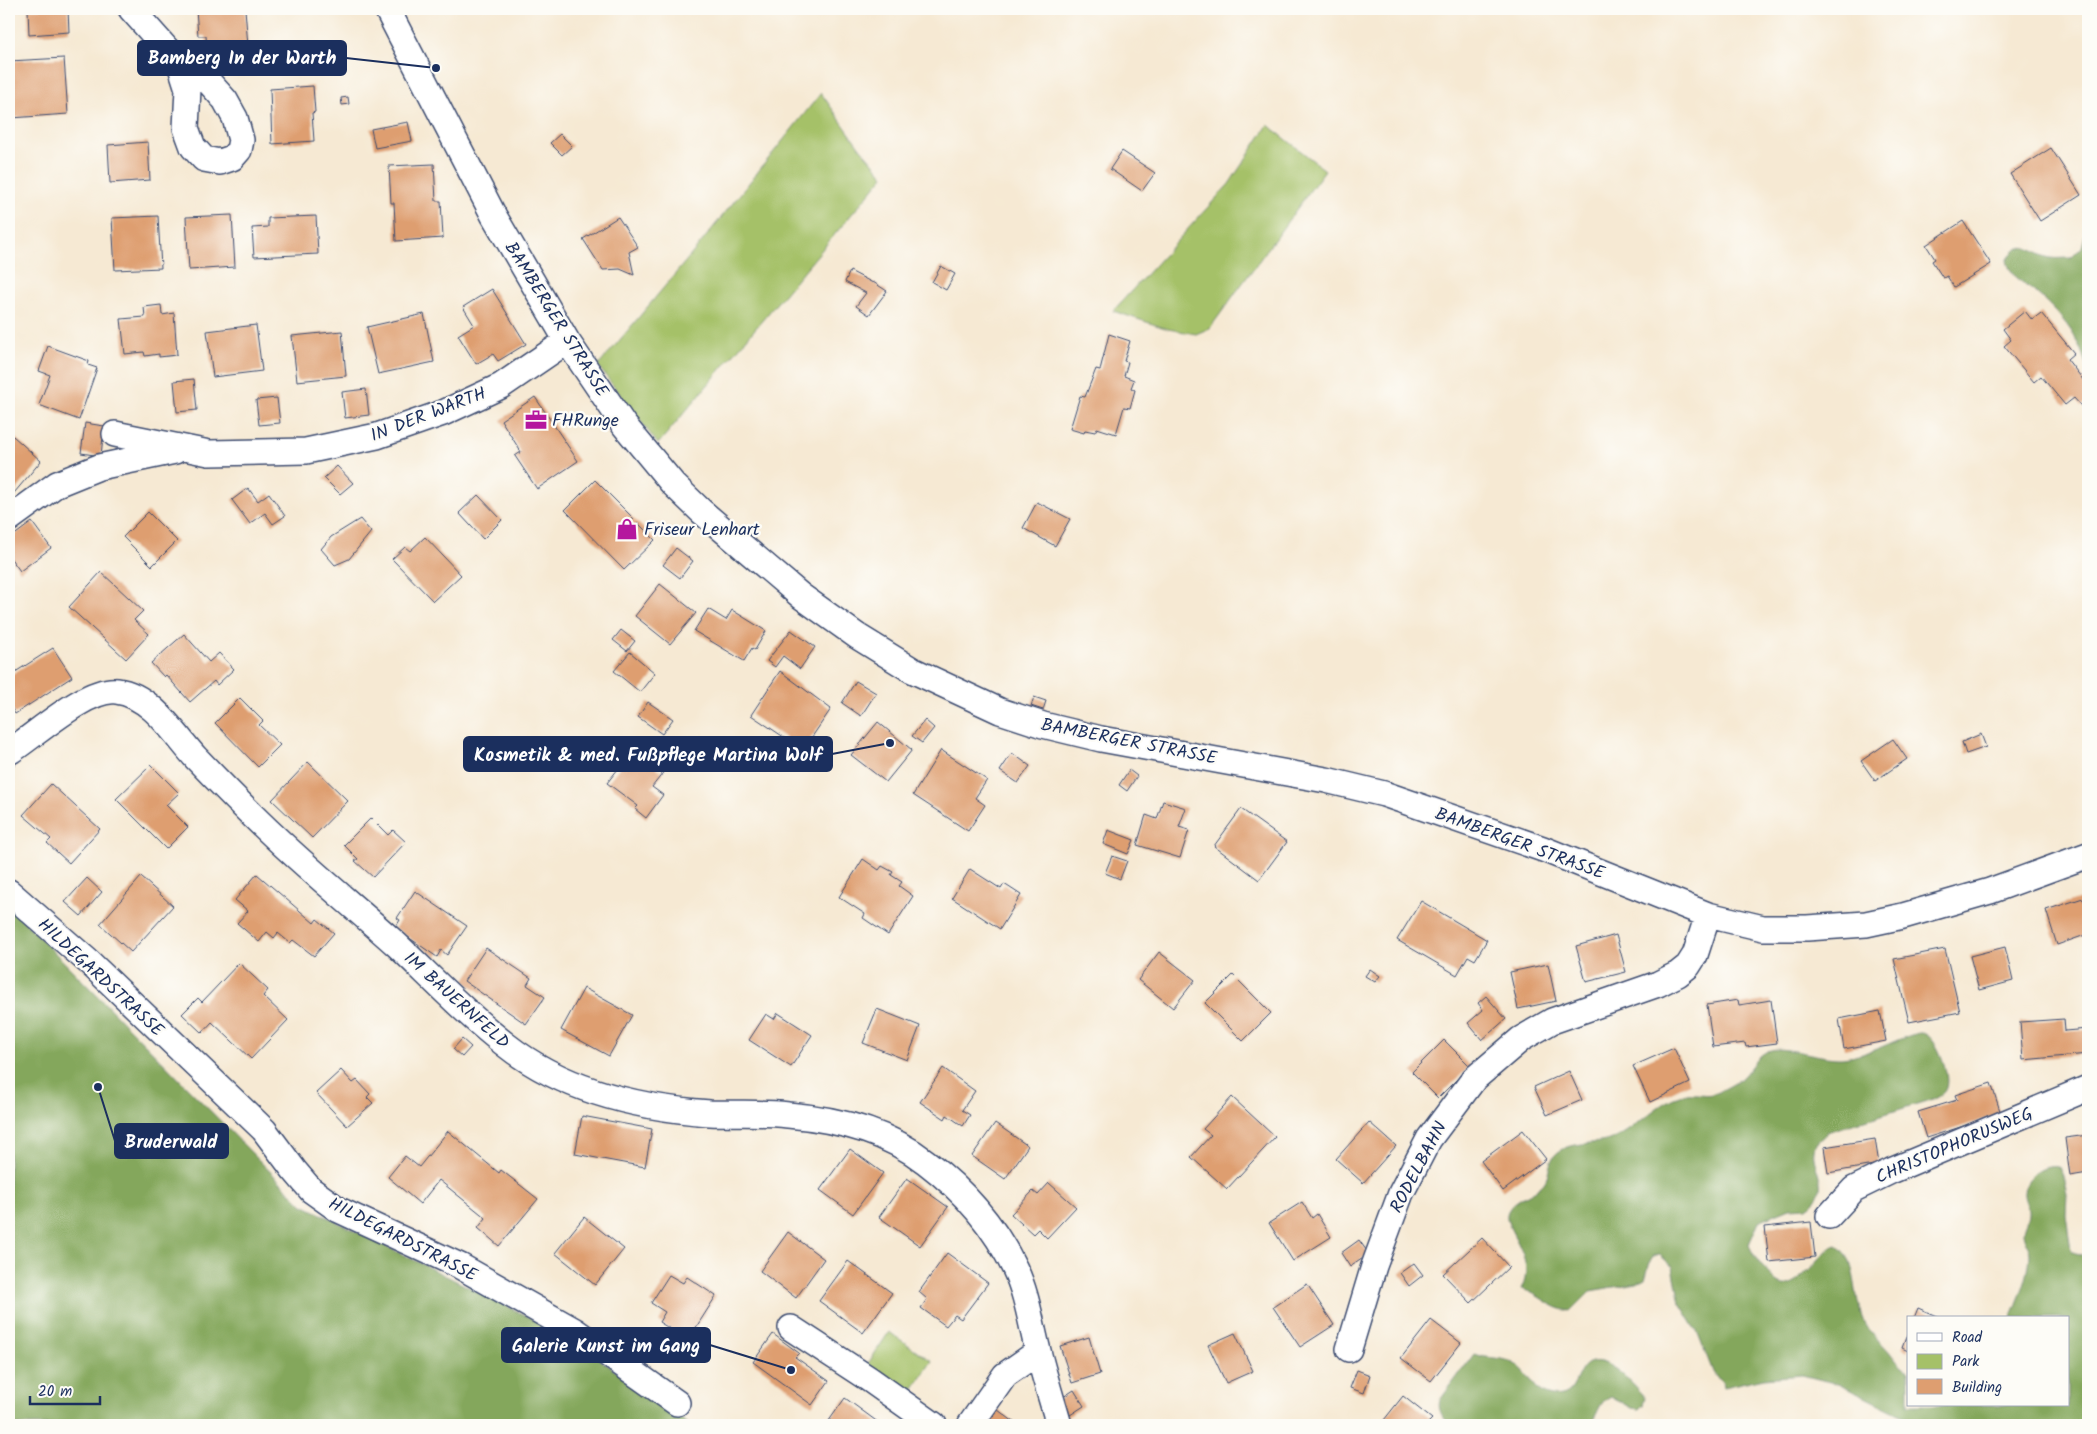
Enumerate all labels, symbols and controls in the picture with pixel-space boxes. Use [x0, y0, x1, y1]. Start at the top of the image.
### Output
callout: Bamberg In der Warth [138, 41, 346, 75]
text: Bamberg In der Warth [148, 44, 337, 74]
street label: BAMBERGER STRASSE [496, 236, 616, 404]
street label: IN DER WARTH [366, 380, 491, 451]
office icon: FHRunge [523, 407, 549, 433]
place label: FHRunge [552, 407, 619, 436]
shop icon: Friseur Lenhart [614, 516, 640, 542]
place label: Friseur Lenhart [644, 516, 761, 545]
street label: BAMBERGER STRASSE [1038, 711, 1220, 774]
callout: Kosmetik & med. Fußpflege Martina Wolf [464, 737, 832, 771]
text: Kosmetik & med. Fußpflege Martina Wolf [474, 741, 824, 771]
street label: BAMBERGER STRASSE [1431, 800, 1609, 889]
street label: HILDEGARDSTRASSE [30, 912, 170, 1045]
street label: IM BAUERNFELD [396, 945, 516, 1057]
street label: CHRISTOPHORUSWEG [1871, 1100, 2038, 1193]
street label: RODELBAHN [1383, 1117, 1456, 1219]
callout: Bruderwald [115, 1124, 228, 1158]
text: Bruderwald [125, 1128, 218, 1158]
street label: HILDEGARDSTRASSE [323, 1190, 482, 1291]
legend [1907, 1316, 2070, 1406]
text: Road [1952, 1326, 1983, 1350]
callout: Galerie Kunst im Gang [502, 1328, 710, 1362]
text: Galerie Kunst im Gang [512, 1332, 700, 1362]
text: Park [1952, 1350, 1980, 1374]
scale bar [30, 1374, 100, 1406]
text: Building [1952, 1376, 2002, 1400]
text: 20 m [38, 1380, 72, 1404]

